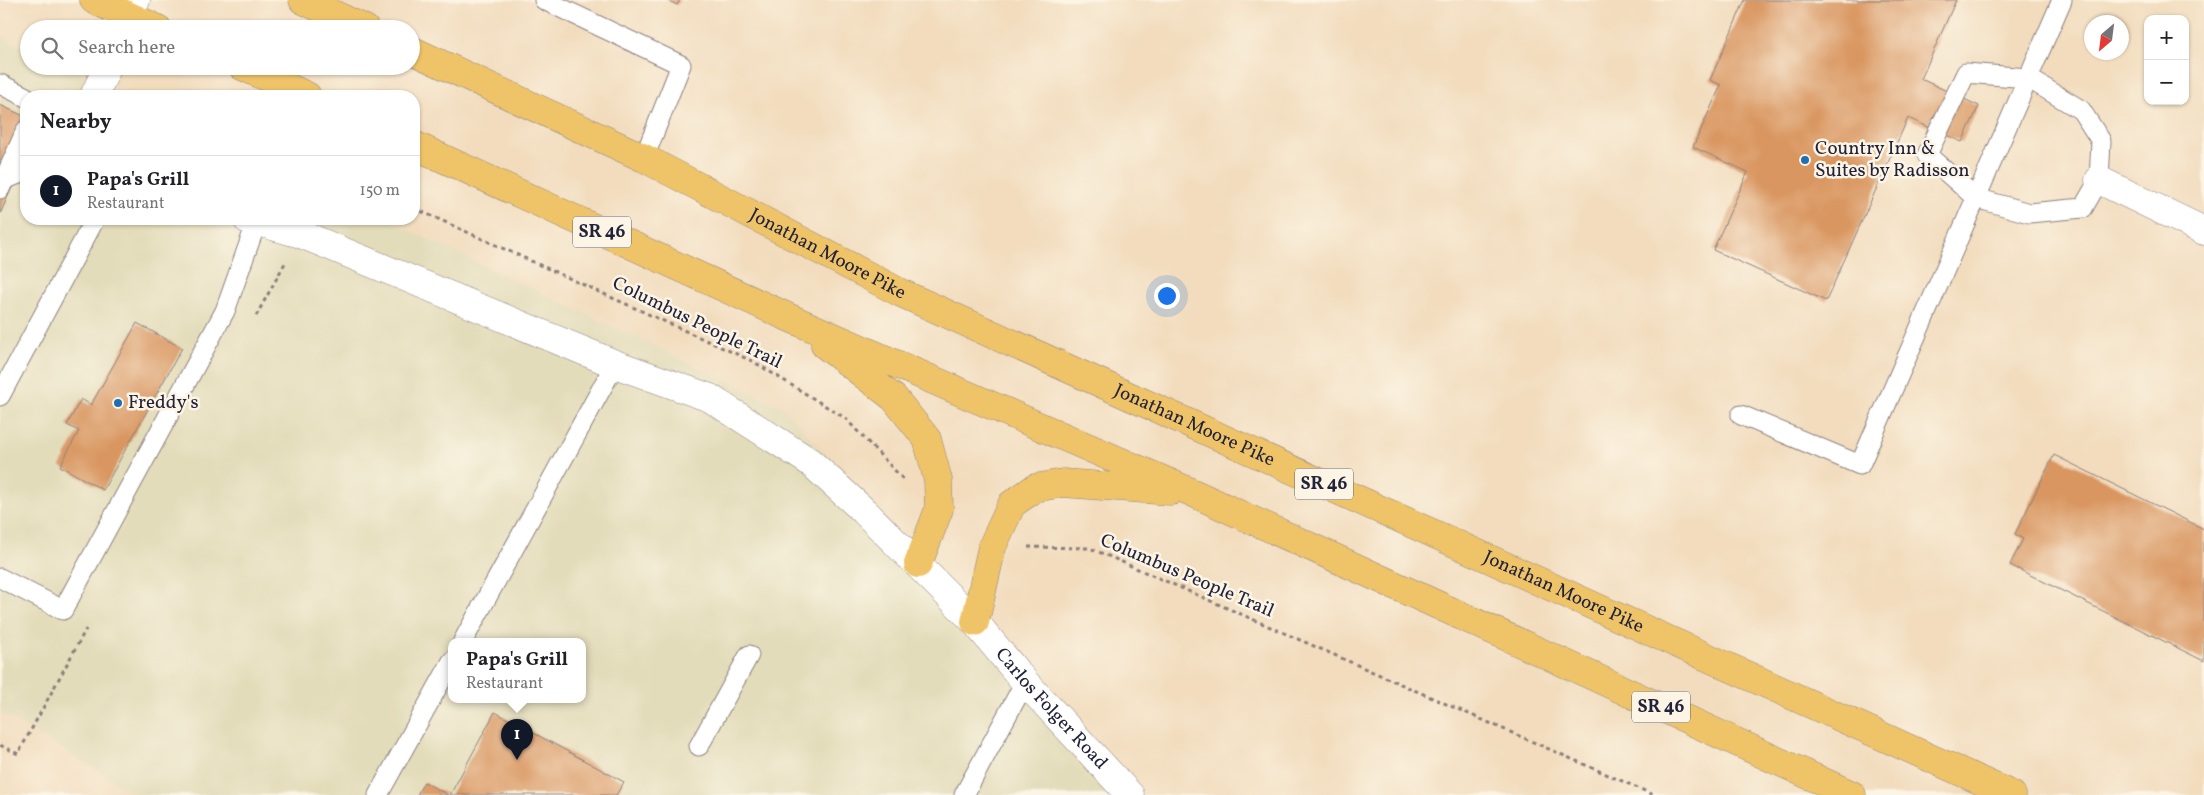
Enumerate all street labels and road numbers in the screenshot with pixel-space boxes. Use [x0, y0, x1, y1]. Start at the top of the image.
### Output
street label: Jonathan Moore Pike [744, 202, 910, 306]
road number: SR 46 [573, 216, 631, 248]
street label: Columbus People Trail [608, 271, 787, 376]
street label: Jonathan Moore Pike [1110, 378, 1279, 473]
road number: SR 46 [1295, 468, 1353, 499]
street label: Columbus People Trail [1096, 528, 1278, 624]
street label: Jonathan Moore Pike [1479, 545, 1648, 640]
street label: Carlos Folger Road [989, 642, 1113, 776]
road number: SR 46 [1632, 692, 1690, 722]

